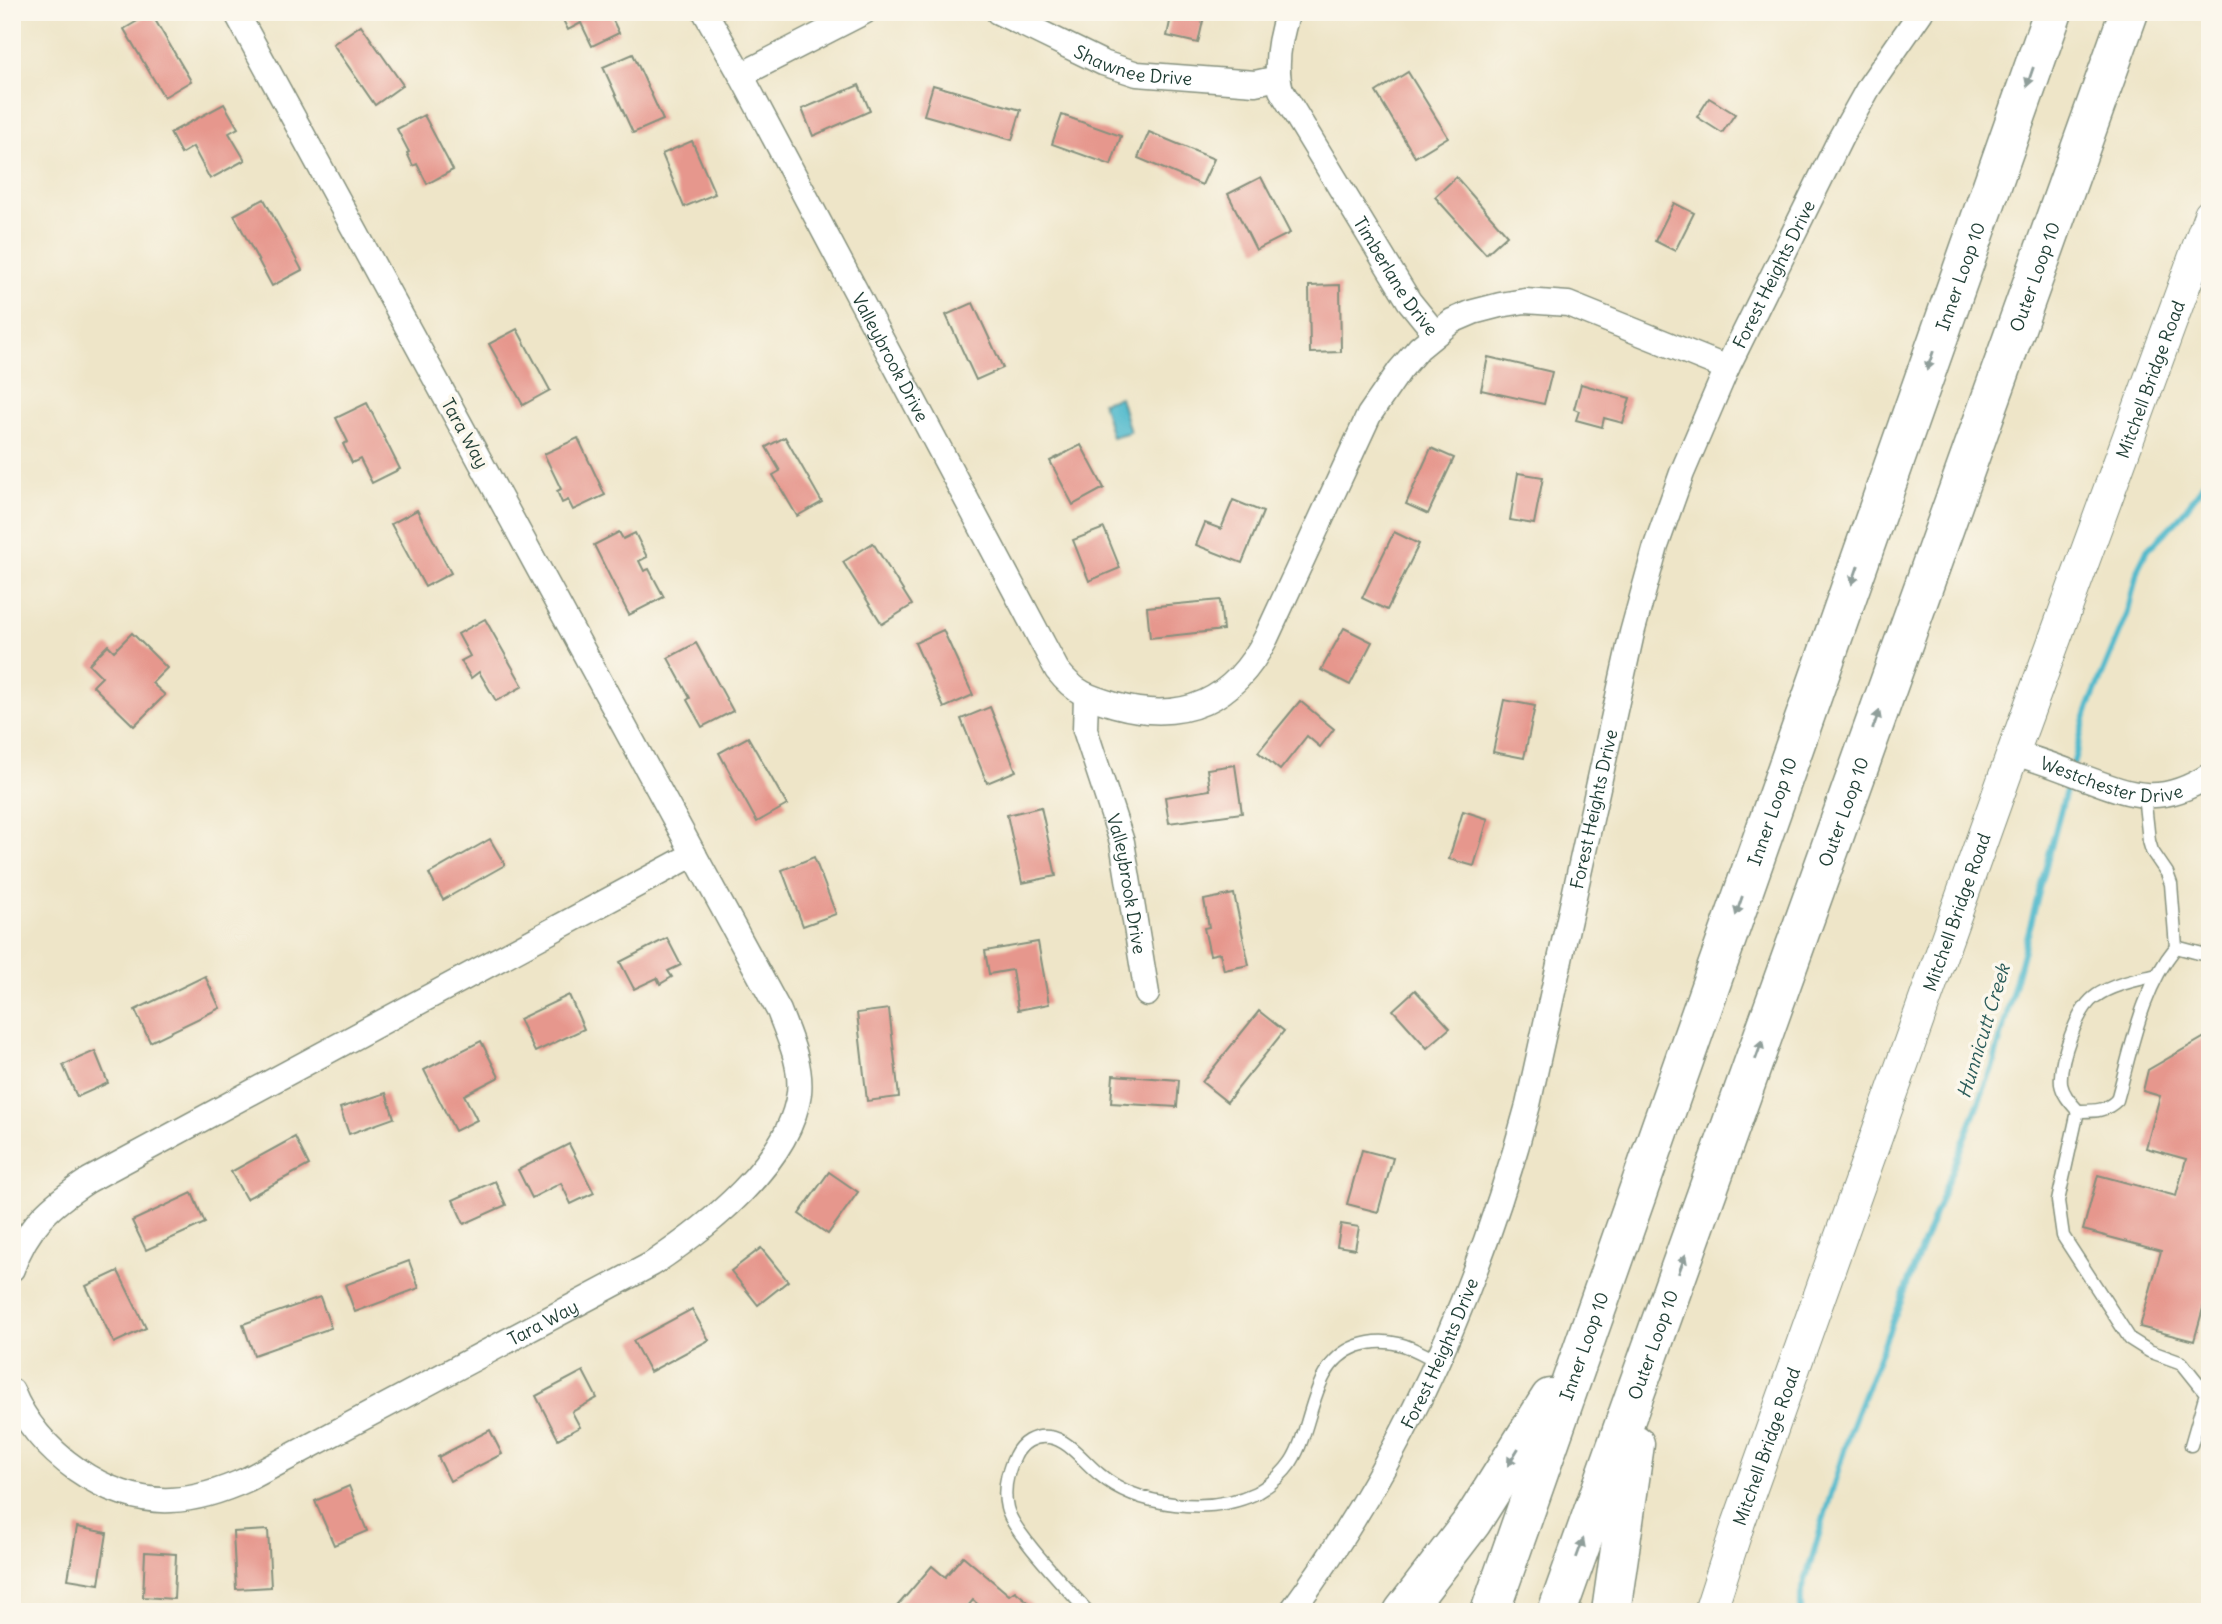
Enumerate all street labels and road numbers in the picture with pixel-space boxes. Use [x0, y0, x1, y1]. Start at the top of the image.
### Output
street label: Shawnee Drive [1071, 39, 1193, 90]
street label: Forest Heights Drive [1727, 196, 1820, 352]
street label: Timberlane Drive [1349, 212, 1444, 340]
street label: Inner Loop 10 [1930, 219, 1990, 334]
street label: Outer Loop 10 [2004, 219, 2065, 335]
street label: Valleybrook Drive [847, 289, 934, 425]
street label: Mitchell Bridge Road [2110, 297, 2189, 461]
street label: Tara Way [436, 394, 494, 472]
street label: Forest Heights Drive [1564, 727, 1622, 891]
street label: Westchester Drive [2037, 751, 2186, 807]
street label: Inner Loop 10 [1742, 754, 1801, 868]
street label: Outer Loop 10 [1813, 754, 1873, 870]
street label: Valleybrook Drive [1102, 811, 1152, 956]
street label: Mitchell Bridge Road [1918, 829, 1995, 994]
street label: Forest Heights Drive [1395, 1275, 1483, 1432]
street label: Outer Loop 10 [1622, 1287, 1683, 1403]
street label: Inner Loop 10 [1554, 1289, 1613, 1403]
street label: Tara Way [503, 1294, 582, 1350]
street label: Mitchell Bridge Road [1727, 1364, 1805, 1528]

